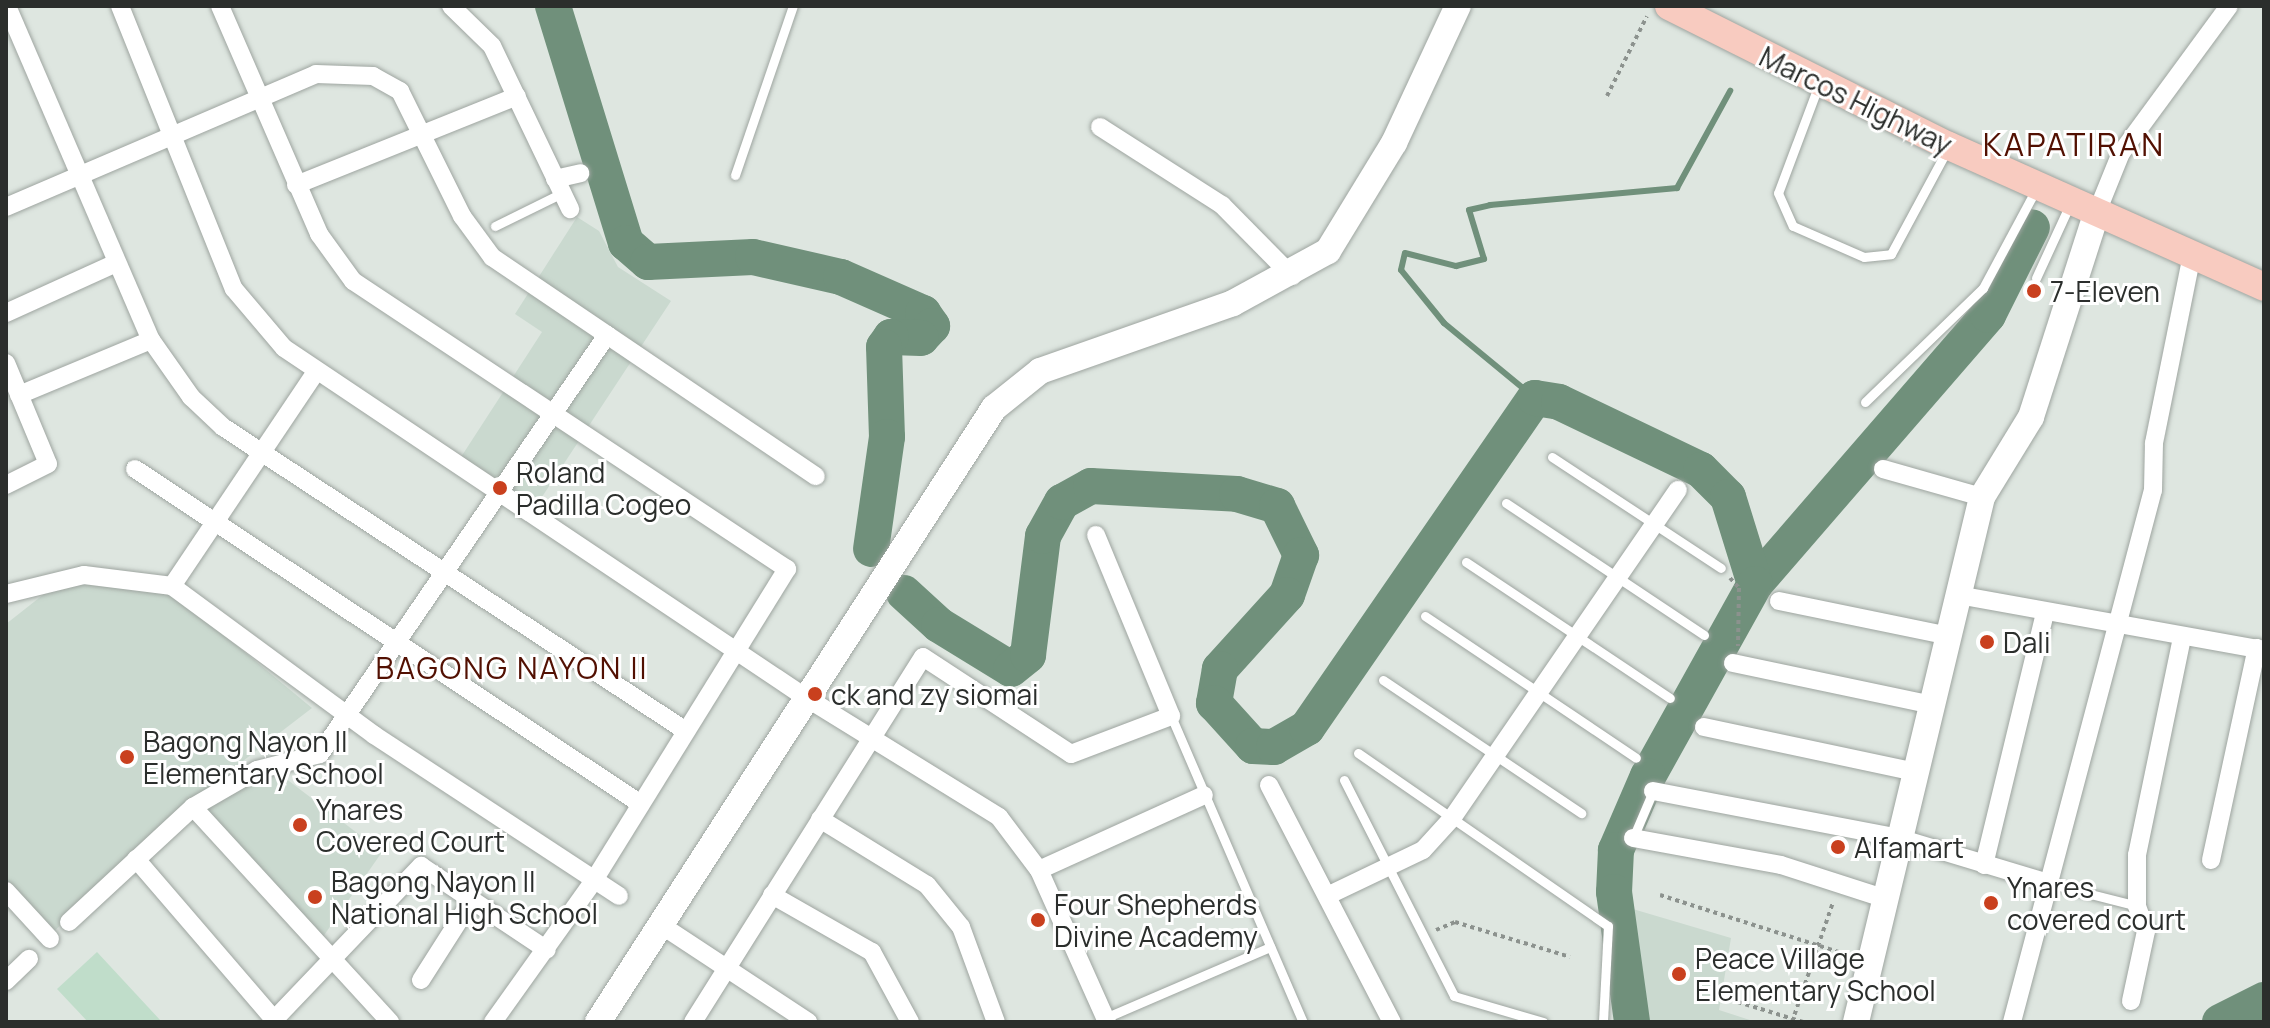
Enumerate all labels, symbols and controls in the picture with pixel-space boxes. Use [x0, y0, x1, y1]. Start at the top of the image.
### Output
street label: Marcos Highway [1754, 39, 1958, 161]
district label: KAPATIRAN [1983, 125, 2165, 163]
place label: 7-Eleven [2050, 274, 2160, 308]
marker: 7-Eleven [2025, 282, 2043, 300]
place label: Roland Padilla Cogeo [516, 455, 691, 521]
marker: Roland Padilla Cogeo [491, 479, 509, 497]
place label: Dali [2003, 625, 2050, 659]
marker: Dali [1978, 633, 1996, 651]
district label: BAGONG NAYON II [376, 650, 648, 686]
place label: ck and zy siomai [831, 677, 1039, 711]
marker: ck and zy siomai [806, 685, 824, 703]
place label: Bagong Nayon II Elementary School [143, 724, 384, 790]
marker: Bagong Nayon II Elementary School [118, 748, 136, 766]
place label: Ynares Covered Court [316, 792, 505, 858]
marker: Ynares Covered Court [291, 816, 309, 834]
place label: Alfamart [1854, 830, 1964, 864]
marker: Alfamart [1829, 838, 1847, 856]
place label: Bagong Nayon II National High School [331, 864, 598, 930]
place label: Ynares covered court [2007, 870, 2186, 936]
place label: Four Shepherds Divine Academy [1054, 887, 1258, 953]
marker: Bagong Nayon II National High School [306, 888, 324, 906]
marker: Ynares covered court [1982, 894, 2000, 912]
marker: Four Shepherds Divine Academy [1029, 911, 1047, 929]
place label: Peace Village Elementary School [1695, 941, 1936, 1007]
marker: Peace Village Elementary School [1670, 965, 1688, 983]

